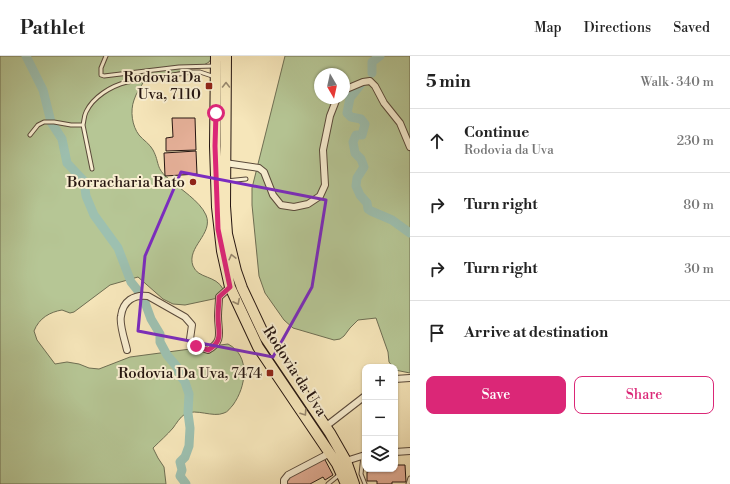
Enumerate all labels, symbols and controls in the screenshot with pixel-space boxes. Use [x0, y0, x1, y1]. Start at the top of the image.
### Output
text: Pathlet [20, 16, 85, 40]
text: Map [534, 19, 562, 37]
text: Directions [584, 19, 651, 37]
text: Saved [673, 19, 710, 37]
place label: Rodovia Da Uva, 7110 [123, 68, 201, 104]
north arrow [314, 68, 350, 104]
text: 5 min [426, 71, 471, 93]
text: Walk · 340 m [641, 74, 714, 90]
marker: Rodovia Da Uva, 7110 [204, 81, 214, 91]
one-way arrow [222, 82, 230, 88]
route start [207, 104, 225, 122]
text: Continue [464, 123, 529, 142]
icon: ahead [426, 130, 448, 152]
text: 230 m [677, 133, 714, 149]
text: Rodovia da Uva [464, 142, 554, 158]
place label: Borracharia Rato [66, 173, 185, 192]
marker: Borracharia Rato [188, 177, 198, 187]
icon: right [426, 194, 448, 216]
text: Turn right [464, 195, 538, 214]
text: 80 m [683, 197, 714, 213]
one-way arrow [228, 253, 237, 260]
icon: right [426, 258, 448, 280]
text: Turn right [464, 259, 538, 278]
text: 30 m [684, 261, 714, 277]
one-way arrow [232, 298, 240, 305]
icon: arrive [426, 322, 448, 344]
street label: Rodovia da Uva [258, 323, 331, 420]
text: Arrive at destination [464, 323, 608, 342]
route end [187, 337, 205, 355]
place label: Rodovia Da Uva, 7474 [118, 364, 262, 383]
map controls [362, 364, 398, 472]
button: + [362, 364, 398, 400]
marker: Rodovia Da Uva, 7474 [265, 368, 275, 378]
button: Save [426, 376, 566, 414]
button: Share [574, 376, 714, 414]
button: − [362, 400, 398, 436]
one-way arrow [299, 409, 307, 416]
button: layers [362, 436, 398, 472]

